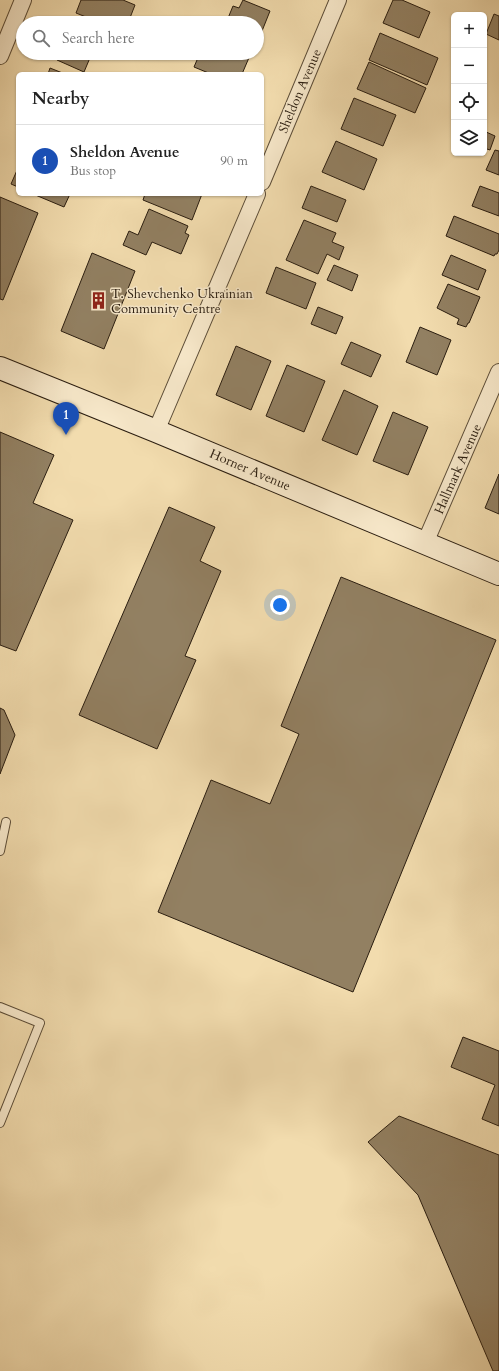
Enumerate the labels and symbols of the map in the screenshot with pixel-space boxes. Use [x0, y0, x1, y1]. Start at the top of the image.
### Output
street label: Sheldon Avenue [274, 46, 326, 136]
place label: T. Shevchenko Ukrainian Community Centre [111, 285, 254, 318]
building icon: T. Shevchenko Ukrainian Community Centre [88, 291, 108, 311]
pin: 1 [53, 402, 79, 435]
street label: Hallmark Avenue [430, 421, 486, 517]
street label: Horner Avenue [207, 445, 293, 495]
your location [270, 595, 290, 615]

